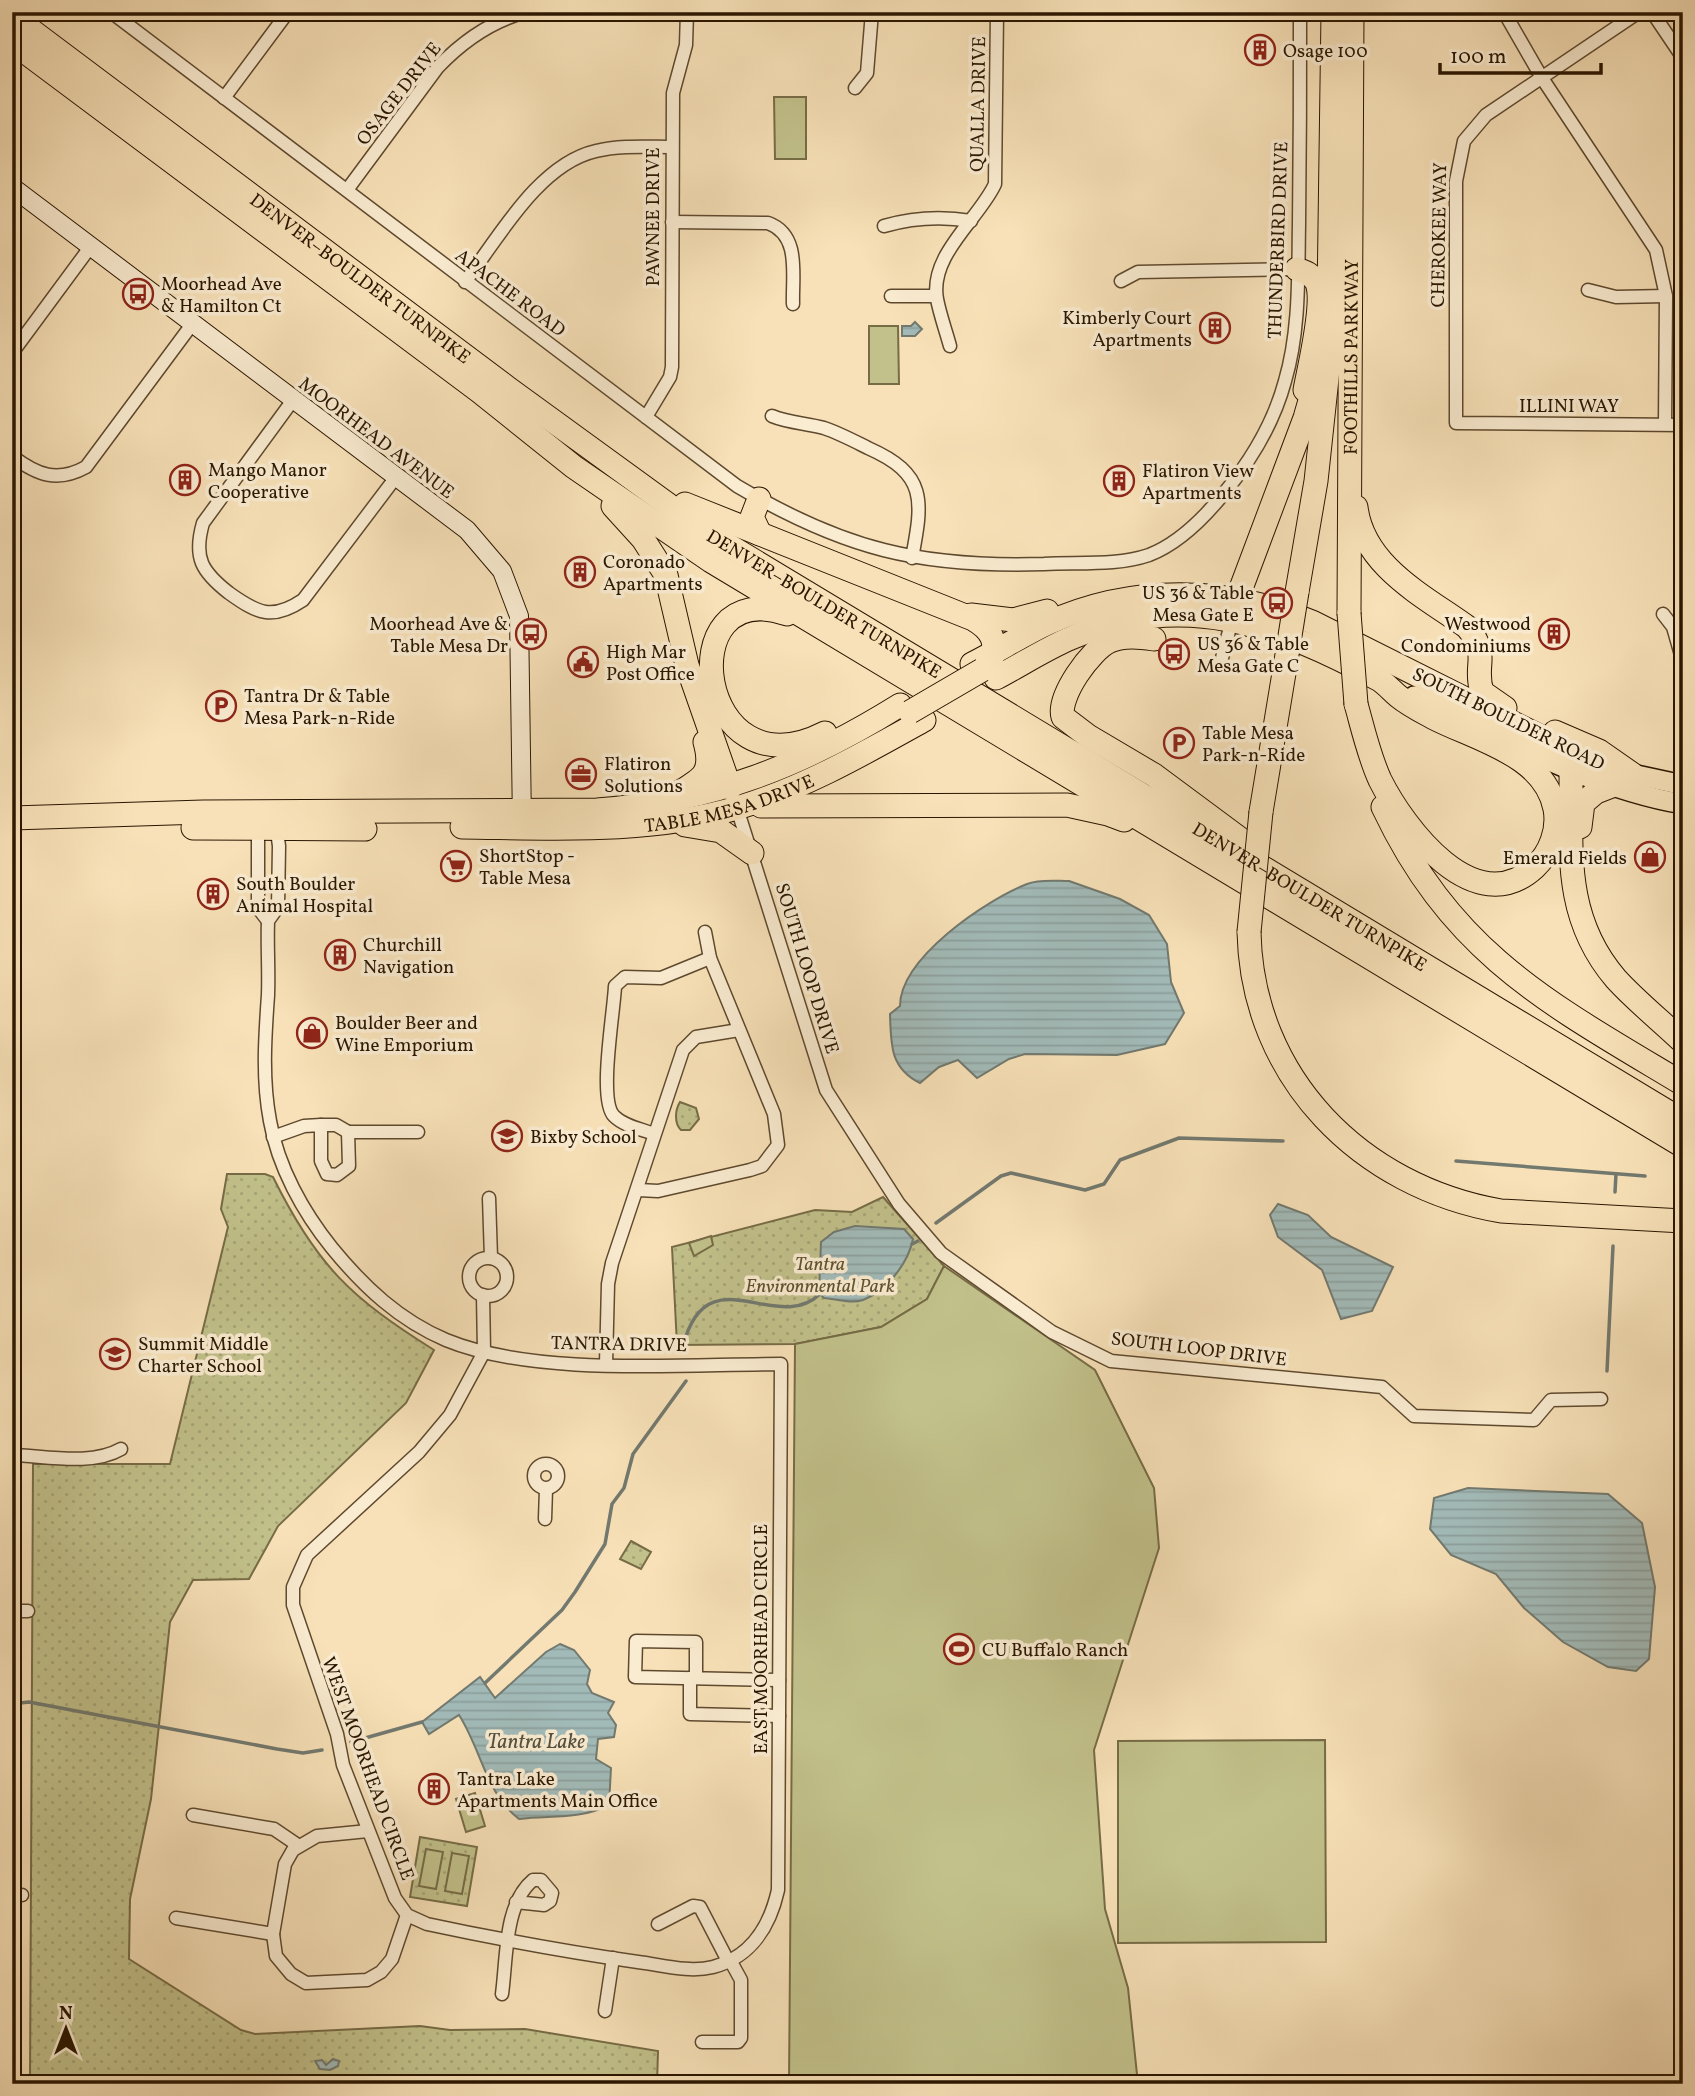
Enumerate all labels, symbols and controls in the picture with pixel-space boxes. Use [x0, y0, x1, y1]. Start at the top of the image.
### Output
scale bar [1440, 32, 1600, 76]
building icon: Osage 100 [1243, 33, 1277, 67]
street label: QUALLA DRIVE [965, 36, 993, 172]
street label: OSAGE DRIVE [351, 37, 448, 151]
place label: Osage 100 [1283, 39, 1368, 65]
text: 100 m [1450, 43, 1507, 72]
street label: THUNDERBIRD DRIVE [1263, 141, 1295, 339]
street label: PAWNEE DRIVE [641, 147, 667, 287]
street label: CHEROKEE WAY [1426, 162, 1454, 308]
street label: DENVER–BOULDER TURNPIKE [244, 188, 475, 371]
street label: APACHE ROAD [449, 243, 570, 344]
street label: FOOTHILLS PARKWAY [1339, 259, 1366, 455]
place label: Moorhead Ave & Hamilton Ct [161, 272, 282, 320]
bus stop icon: Moorhead Ave & Hamilton Ct [121, 277, 155, 311]
place label: Kimberly Court Apartments [1062, 306, 1192, 354]
building icon: Kimberly Court Apartments [1198, 311, 1232, 345]
street label: MOORHEAD AVENUE [293, 372, 459, 506]
street label: ILLINI WAY [1519, 394, 1619, 420]
place label: Mango Manor Cooperative [208, 458, 327, 506]
place label: Flatiron View Apartments [1142, 459, 1254, 507]
building icon: Mango Manor Cooperative [168, 463, 202, 497]
building icon: Flatiron View Apartments [1102, 464, 1136, 498]
street label: DENVER–BOULDER TURNPIKE [701, 524, 946, 686]
place label: Coronado Apartments [603, 550, 703, 598]
building icon: Coronado Apartments [563, 555, 597, 589]
place label: US 36 & Table Mesa Gate E [1142, 581, 1254, 629]
bus stop icon: US 36 & Table Mesa Gate E [1260, 586, 1294, 620]
place label: Moorhead Ave & Table Mesa Dr [369, 612, 508, 660]
place label: Westwood Condominiums [1401, 612, 1531, 660]
bus stop icon: Moorhead Ave & Table Mesa Dr [514, 617, 548, 651]
building icon: Westwood Condominiums [1537, 617, 1571, 651]
place label: US 36 & Table Mesa Gate C [1197, 632, 1309, 680]
bus stop icon: US 36 & Table Mesa Gate C [1157, 637, 1191, 671]
place label: High Mar Post Office [606, 640, 695, 688]
public building icon: High Mar Post Office [566, 645, 600, 679]
street label: SOUTH BOULDER ROAD [1408, 662, 1609, 778]
place label: Tantra Dr & Table Mesa Park-n-Ride [244, 684, 395, 732]
parking icon: Tantra Dr & Table Mesa Park-n-Ride [204, 689, 238, 723]
place label: Table Mesa Park-n-Ride [1202, 721, 1305, 769]
parking icon: Table Mesa Park-n-Ride [1162, 726, 1196, 760]
place label: Flatiron Solutions [604, 752, 683, 800]
office icon: Flatiron Solutions [564, 757, 598, 791]
street label: TABLE MESA DRIVE [643, 769, 819, 840]
street label: DENVER–BOULDER TURNPIKE [1187, 817, 1431, 979]
shop icon: Emerald Fields [1633, 840, 1667, 874]
place label: ShortStop - Table Mesa [479, 844, 575, 892]
place label: Emerald Fields [1503, 846, 1627, 872]
supermarket icon: ShortStop - Table Mesa [439, 849, 473, 883]
place label: South Boulder Animal Hospital [236, 872, 373, 920]
building icon: South Boulder Animal Hospital [196, 877, 230, 911]
street label: SOUTH LOOP DRIVE [768, 880, 844, 1057]
place label: Churchill Navigation [363, 933, 454, 981]
building icon: Churchill Navigation [323, 938, 357, 972]
place label: Boulder Beer and Wine Emporium [335, 1011, 478, 1059]
shop icon: Boulder Beer and Wine Emporium [295, 1016, 329, 1050]
school or university icon: Bixby School [490, 1119, 524, 1153]
place label: Bixby School [530, 1125, 637, 1151]
park label: Tantra Environmental Park [745, 1252, 895, 1300]
street label: SOUTH LOOP DRIVE [1109, 1326, 1288, 1374]
street label: TANTRA DRIVE [551, 1331, 687, 1359]
place label: Summit Middle Charter School [138, 1332, 269, 1380]
school or university icon: Summit Middle Charter School [98, 1337, 132, 1371]
street label: EAST MOORHEAD CIRCLE [749, 1524, 775, 1754]
sports icon: CU Buffalo Ranch [942, 1632, 976, 1666]
place label: CU Buffalo Ranch [982, 1638, 1128, 1664]
street label: WEST MOORHEAD CIRCLE [315, 1653, 420, 1884]
water label: Tantra Lake [487, 1728, 585, 1757]
place label: Tantra Lake Apartments Main Office [457, 1767, 658, 1815]
building icon: Tantra Lake Apartments Main Office [417, 1772, 451, 1806]
north arrow [32, 1994, 102, 2064]
text: N [59, 2001, 73, 2027]

